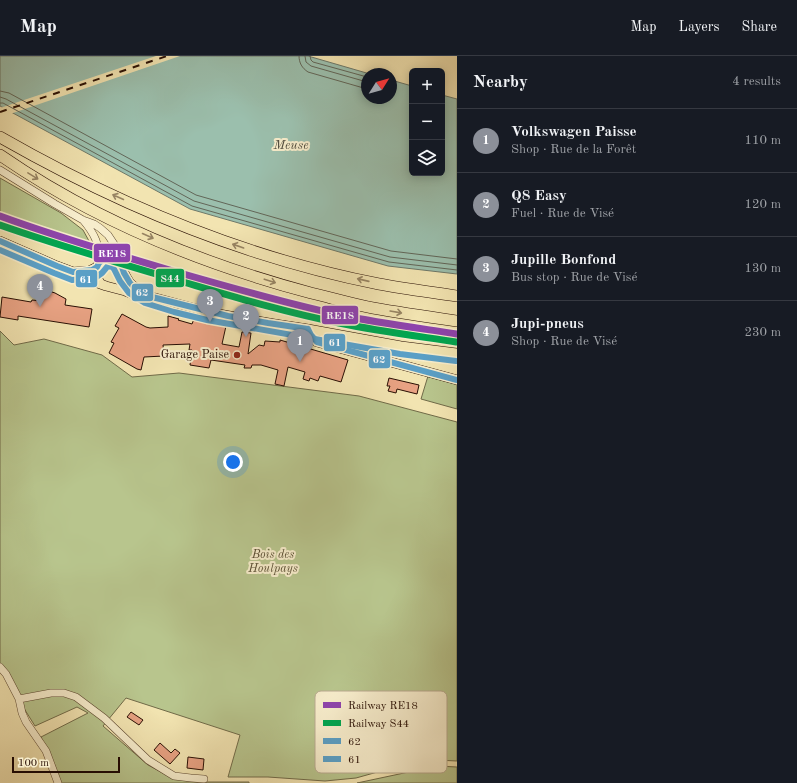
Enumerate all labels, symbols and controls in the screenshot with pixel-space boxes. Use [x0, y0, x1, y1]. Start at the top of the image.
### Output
text: Map [20, 18, 57, 37]
text: Map [631, 20, 657, 34]
text: Layers [679, 20, 720, 34]
text: Share [742, 20, 777, 34]
north arrow [361, 68, 397, 104]
map controls [409, 68, 445, 176]
button: + [409, 68, 445, 104]
text: Nearby [473, 74, 528, 91]
text: 4 results [732, 75, 781, 88]
button: − [409, 104, 445, 140]
text: Volkswagen Paisse [511, 125, 637, 140]
text: 1 [482, 134, 490, 147]
text: 110 m [744, 134, 781, 147]
water label: Meuse [272, 139, 309, 152]
button: layers [409, 140, 445, 176]
text: Shop · Rue de la Forêt [511, 143, 636, 156]
one-way arrow [27, 173, 39, 181]
text: Q8 Easy [511, 189, 567, 204]
one-way arrow [112, 193, 124, 200]
text: 2 [482, 198, 490, 211]
text: 120 m [744, 198, 781, 211]
text: Fuel · Rue de Visé [511, 207, 614, 220]
one-way arrow [142, 233, 154, 240]
one-way arrow [232, 242, 245, 249]
line badge: RE18 [93, 243, 131, 263]
text: RE18 [98, 249, 126, 260]
text: Jupille Bonfond [511, 253, 616, 268]
text: 3 [482, 262, 490, 275]
text: 130 m [744, 262, 781, 275]
line badge: S44 [155, 268, 185, 288]
line badge: 61 [75, 269, 98, 288]
text: Bus stop · Rue de Visé [511, 271, 637, 284]
pin: 4 [27, 274, 53, 307]
text: S44 [160, 274, 180, 285]
text: 61 [80, 275, 92, 286]
one-way arrow [357, 276, 370, 284]
one-way arrow [263, 278, 276, 285]
line badge: 62 [131, 283, 154, 302]
text: 62 [136, 288, 148, 299]
pin: 3 [197, 289, 223, 322]
pin: 2 [233, 304, 259, 337]
line badge: RE18 [321, 305, 359, 325]
one-way arrow [389, 308, 402, 316]
text: RE18 [326, 311, 354, 322]
text: Jupi-pneus [511, 317, 584, 332]
text: 4 [482, 326, 490, 339]
text: 230 m [744, 326, 781, 339]
pin: 1 [287, 329, 313, 362]
line badge: 61 [323, 333, 346, 352]
text: Shop · Rue de Visé [511, 335, 617, 348]
text: 61 [329, 338, 341, 349]
place label: Garage Paise [161, 349, 229, 361]
line badge: 62 [368, 349, 391, 369]
marker: Garage Paise [232, 350, 242, 360]
text: 62 [373, 355, 385, 366]
your location [223, 452, 243, 472]
park label: Bois des Houlpays [247, 549, 298, 575]
legend [315, 691, 447, 773]
text: Railway RE18 [348, 701, 418, 712]
text: Railway S44 [348, 719, 409, 730]
text: 62 [348, 737, 361, 748]
scale bar [12, 755, 120, 774]
text: 61 [348, 755, 361, 766]
text: 100 m [18, 758, 49, 769]

